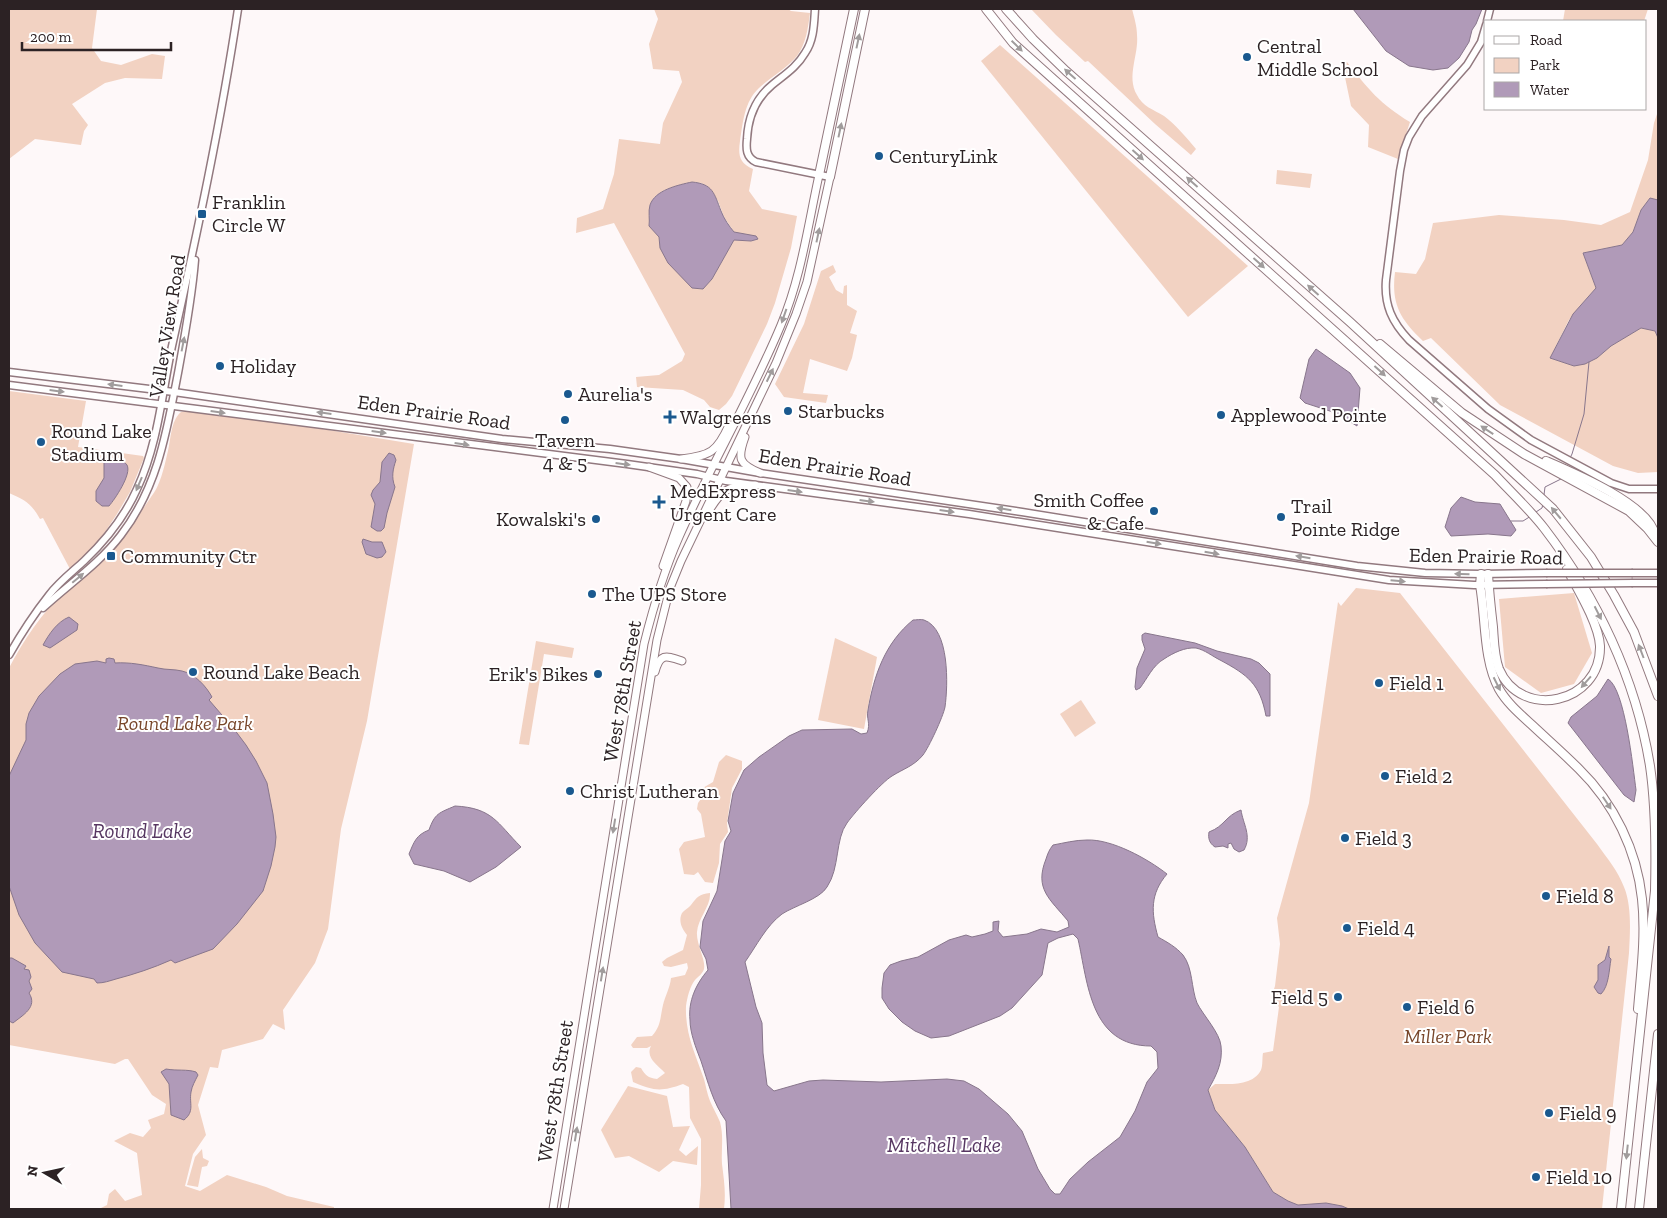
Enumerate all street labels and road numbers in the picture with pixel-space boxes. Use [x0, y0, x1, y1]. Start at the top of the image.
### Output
street label: Valley View Road [144, 253, 190, 400]
street label: Eden Prairie Road [356, 389, 512, 435]
street label: Eden Prairie Road [757, 443, 913, 491]
street label: Eden Prairie Road [1409, 543, 1563, 569]
street label: West 78th Street [598, 618, 646, 764]
street label: West 78th Street [532, 1018, 578, 1164]

